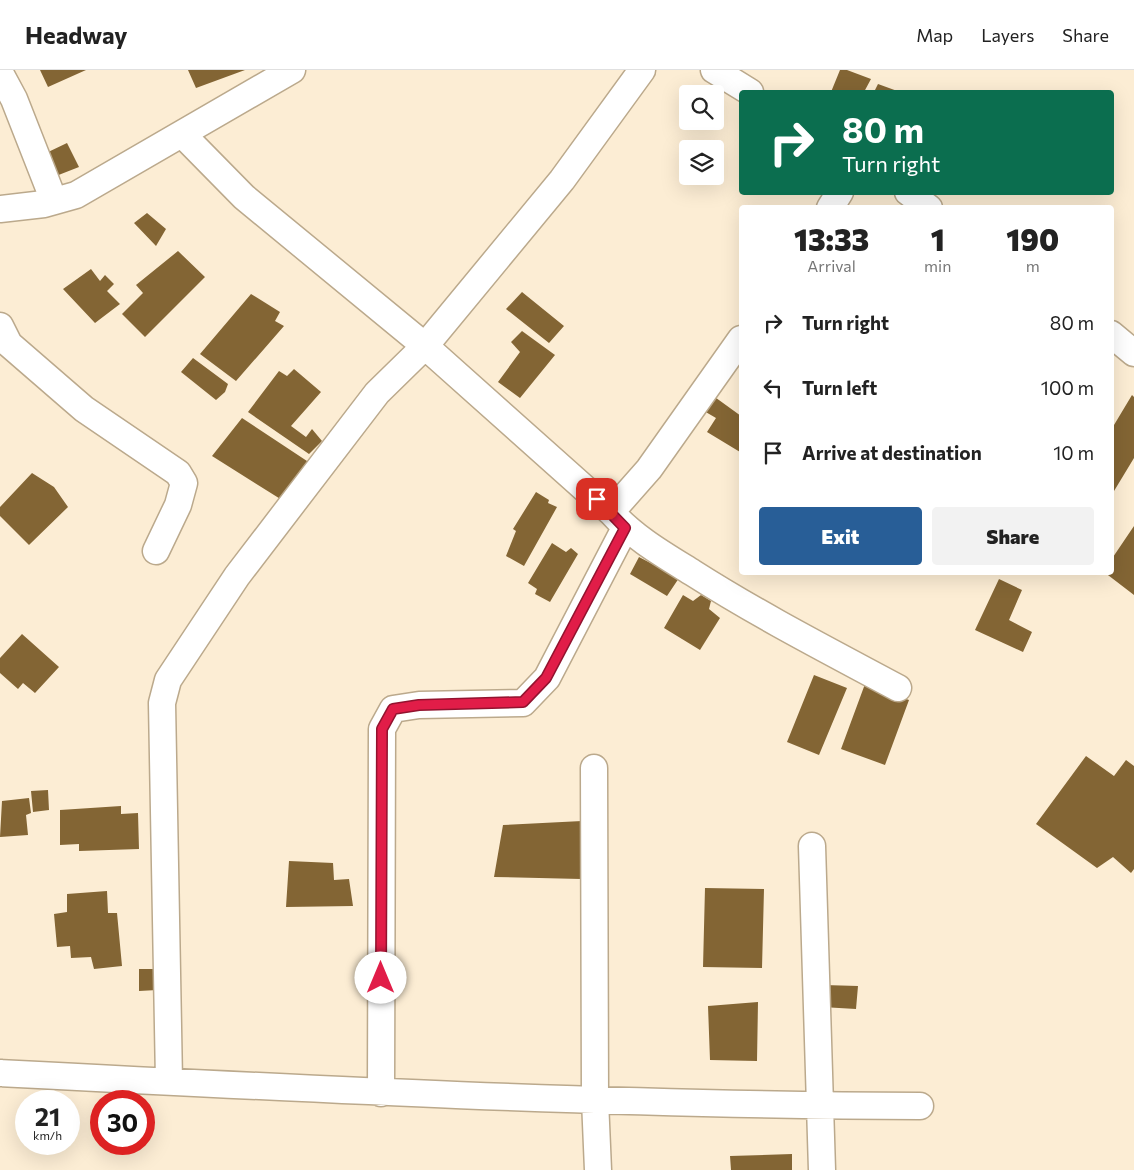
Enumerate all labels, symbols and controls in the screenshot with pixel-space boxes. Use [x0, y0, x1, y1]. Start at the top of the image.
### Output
text: Headway [25, 20, 128, 49]
text: Map [916, 24, 953, 46]
text: Layers [981, 24, 1034, 46]
text: Share [1062, 24, 1109, 46]
map controls [679, 85, 724, 185]
button: search [679, 85, 724, 130]
text: 80 m [842, 107, 924, 150]
icon: right [759, 110, 824, 175]
button: layers [679, 140, 724, 185]
text: Turn right [842, 150, 940, 177]
text: 13:33 [794, 220, 869, 257]
text: 1 [931, 220, 945, 257]
text: 190 [1006, 220, 1059, 257]
text: Arrival [807, 256, 856, 275]
text: min [924, 256, 951, 275]
text: m [1026, 256, 1040, 275]
icon: right [759, 309, 787, 337]
text: Turn right [802, 311, 889, 334]
text: 80 m [1050, 311, 1094, 334]
icon: left [759, 374, 787, 402]
text: Turn left [802, 376, 877, 399]
text: 100 m [1041, 376, 1094, 399]
icon: arrive [759, 439, 787, 467]
text: Arrive at destination [802, 441, 982, 464]
text: 10 m [1053, 441, 1094, 464]
pin [576, 478, 618, 520]
icon: arrive [583, 485, 611, 513]
button: Exit [759, 507, 922, 565]
button: Share [932, 507, 1094, 565]
position arrow [354, 951, 406, 1003]
speed limit sign: 30 [90, 1090, 155, 1155]
text: 21 [35, 1101, 60, 1131]
text: km/h [33, 1128, 62, 1142]

